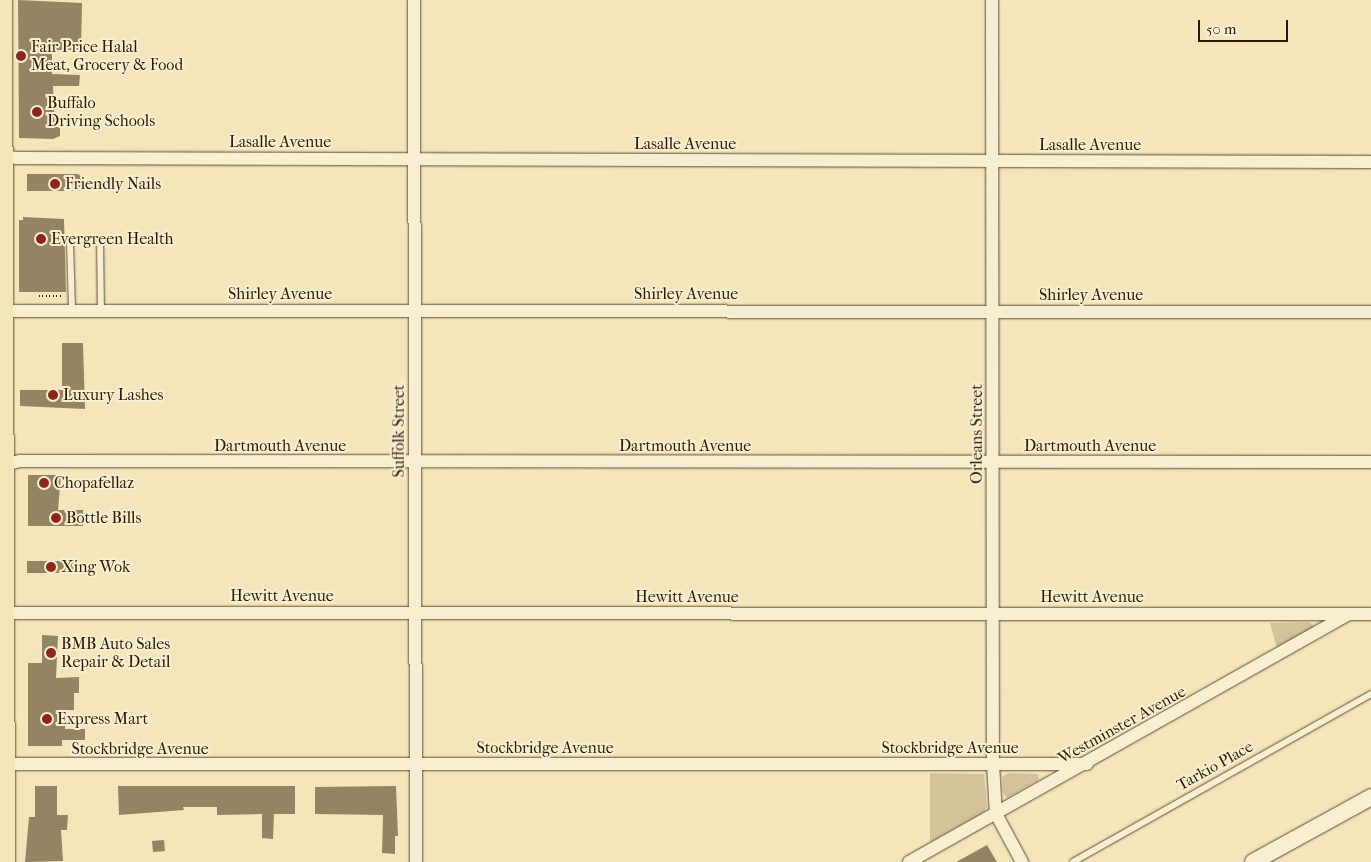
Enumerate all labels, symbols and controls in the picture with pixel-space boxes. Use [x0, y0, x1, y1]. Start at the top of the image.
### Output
scale bar [1201, 10, 1291, 42]
text: 50 m [1206, 20, 1236, 38]
place label: Fair Price Halal Meat, Grocery & Food [31, 37, 183, 75]
marker: Fair Price Halal Meat, Grocery & Food [15, 50, 27, 62]
place label: Buffalo Driving Schools [47, 93, 155, 131]
marker: Buffalo Driving Schools [31, 106, 43, 118]
street label: Lasalle Avenue [229, 132, 331, 152]
street label: Lasalle Avenue [634, 134, 736, 154]
street label: Lasalle Avenue [1039, 135, 1141, 155]
place label: Friendly Nails [65, 174, 161, 194]
marker: Friendly Nails [49, 178, 61, 190]
place label: Evergreen Health [51, 229, 174, 249]
marker: Evergreen Health [35, 233, 47, 245]
street label: Shirley Avenue [228, 284, 332, 304]
street label: Shirley Avenue [634, 284, 738, 304]
street label: Shirley Avenue [1039, 285, 1143, 305]
street label: Suffolk Street [389, 384, 409, 478]
street label: Orleans Street [967, 384, 987, 484]
place label: Luxury Lashes [63, 385, 163, 405]
marker: Luxury Lashes [47, 389, 59, 401]
street label: Dartmouth Avenue [214, 436, 346, 456]
street label: Dartmouth Avenue [619, 436, 751, 456]
street label: Dartmouth Avenue [1024, 436, 1156, 456]
place label: Chopafellaz [54, 473, 134, 493]
marker: Chopafellaz [38, 477, 50, 489]
place label: Bottle Bills [66, 508, 141, 528]
marker: Bottle Bills [50, 512, 62, 524]
place label: Xing Wok [61, 557, 130, 577]
marker: Xing Wok [45, 561, 57, 573]
street label: Hewitt Avenue [230, 586, 334, 606]
street label: Hewitt Avenue [635, 587, 739, 607]
street label: Hewitt Avenue [1040, 587, 1144, 607]
place label: BMB Auto Sales Repair & Detail [61, 634, 170, 672]
marker: BMB Auto Sales Repair & Detail [45, 647, 57, 659]
street label: Westminster Avenue [1055, 682, 1189, 768]
place label: Express Mart [57, 709, 148, 729]
marker: Express Mart [41, 713, 53, 725]
street label: Tarkio Place [1173, 737, 1257, 795]
street label: Stockbridge Avenue [476, 738, 614, 758]
street label: Stockbridge Avenue [881, 738, 1019, 758]
street label: Stockbridge Avenue [71, 739, 209, 759]

